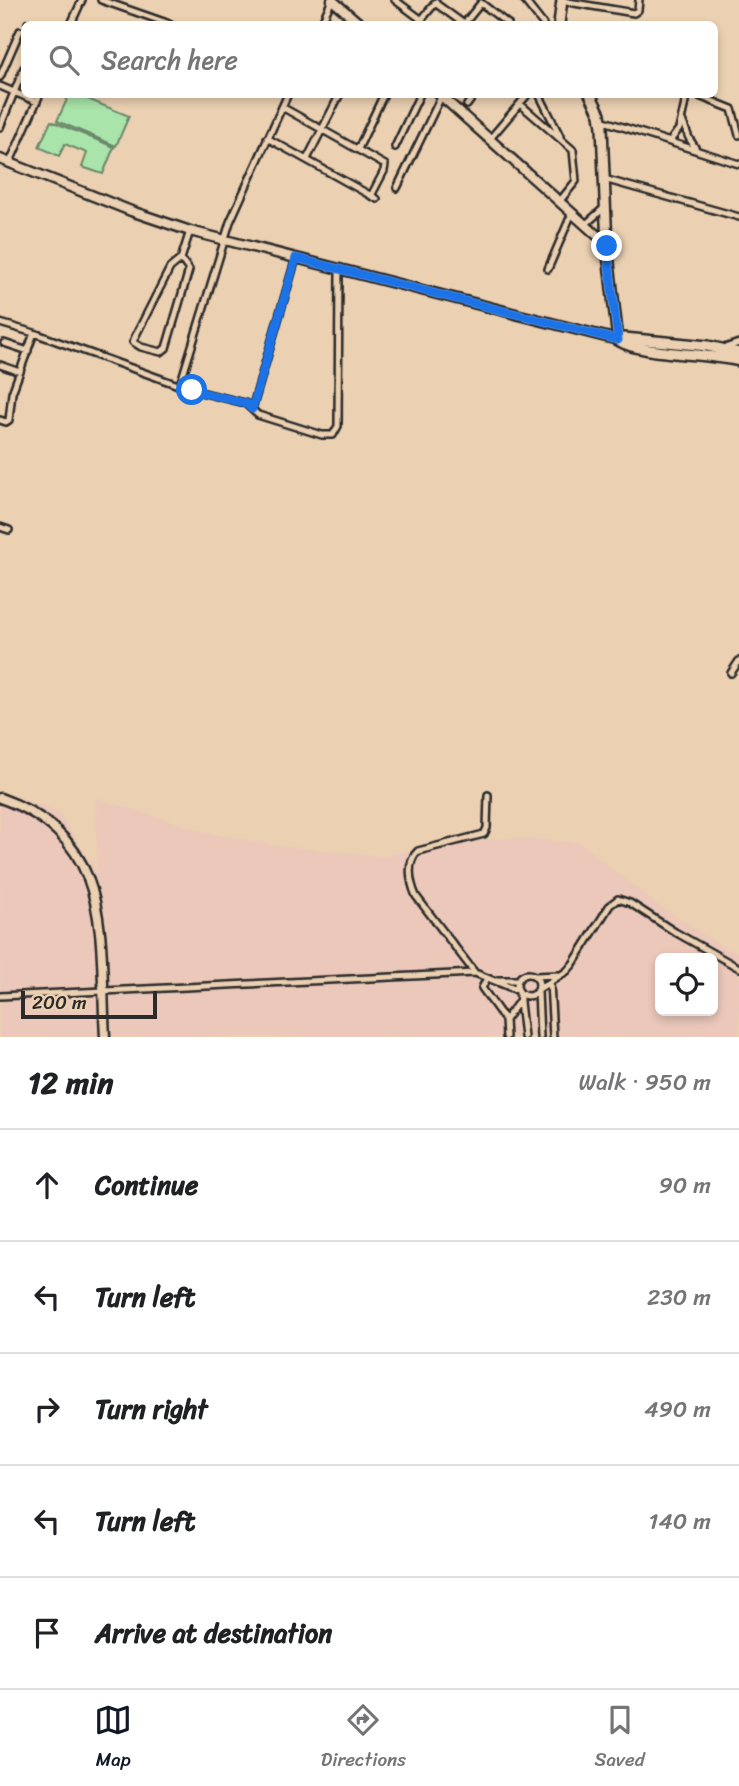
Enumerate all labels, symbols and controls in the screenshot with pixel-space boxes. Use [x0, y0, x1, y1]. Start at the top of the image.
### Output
search box [21, 21, 718, 98]
text: Search here [101, 37, 238, 83]
icon: search [45, 41, 83, 79]
route end [591, 230, 622, 261]
route start [176, 374, 207, 405]
map controls [655, 953, 718, 1016]
button: locate [655, 953, 718, 1016]
text: 200 m [32, 986, 87, 1019]
scale bar [21, 988, 158, 1020]
text: 12 min [28, 1056, 113, 1110]
text: Walk · 950 m [578, 1062, 711, 1103]
text: Continue [95, 1162, 198, 1208]
text: 90 m [659, 1165, 711, 1206]
icon: ahead [28, 1166, 66, 1204]
text: Turn left [95, 1274, 195, 1320]
text: 230 m [647, 1277, 711, 1318]
icon: left [28, 1278, 66, 1316]
text: Turn right [95, 1386, 208, 1432]
text: 490 m [644, 1389, 711, 1430]
icon: right [28, 1390, 66, 1428]
text: Turn left [95, 1498, 195, 1544]
text: 140 m [649, 1501, 711, 1542]
icon: left [28, 1502, 66, 1540]
text: Arrive at destination [95, 1610, 332, 1656]
icon: arrive [28, 1614, 66, 1652]
tab: Map [94, 1701, 132, 1776]
tab: Directions [321, 1701, 406, 1776]
tab: Saved [595, 1701, 645, 1776]

